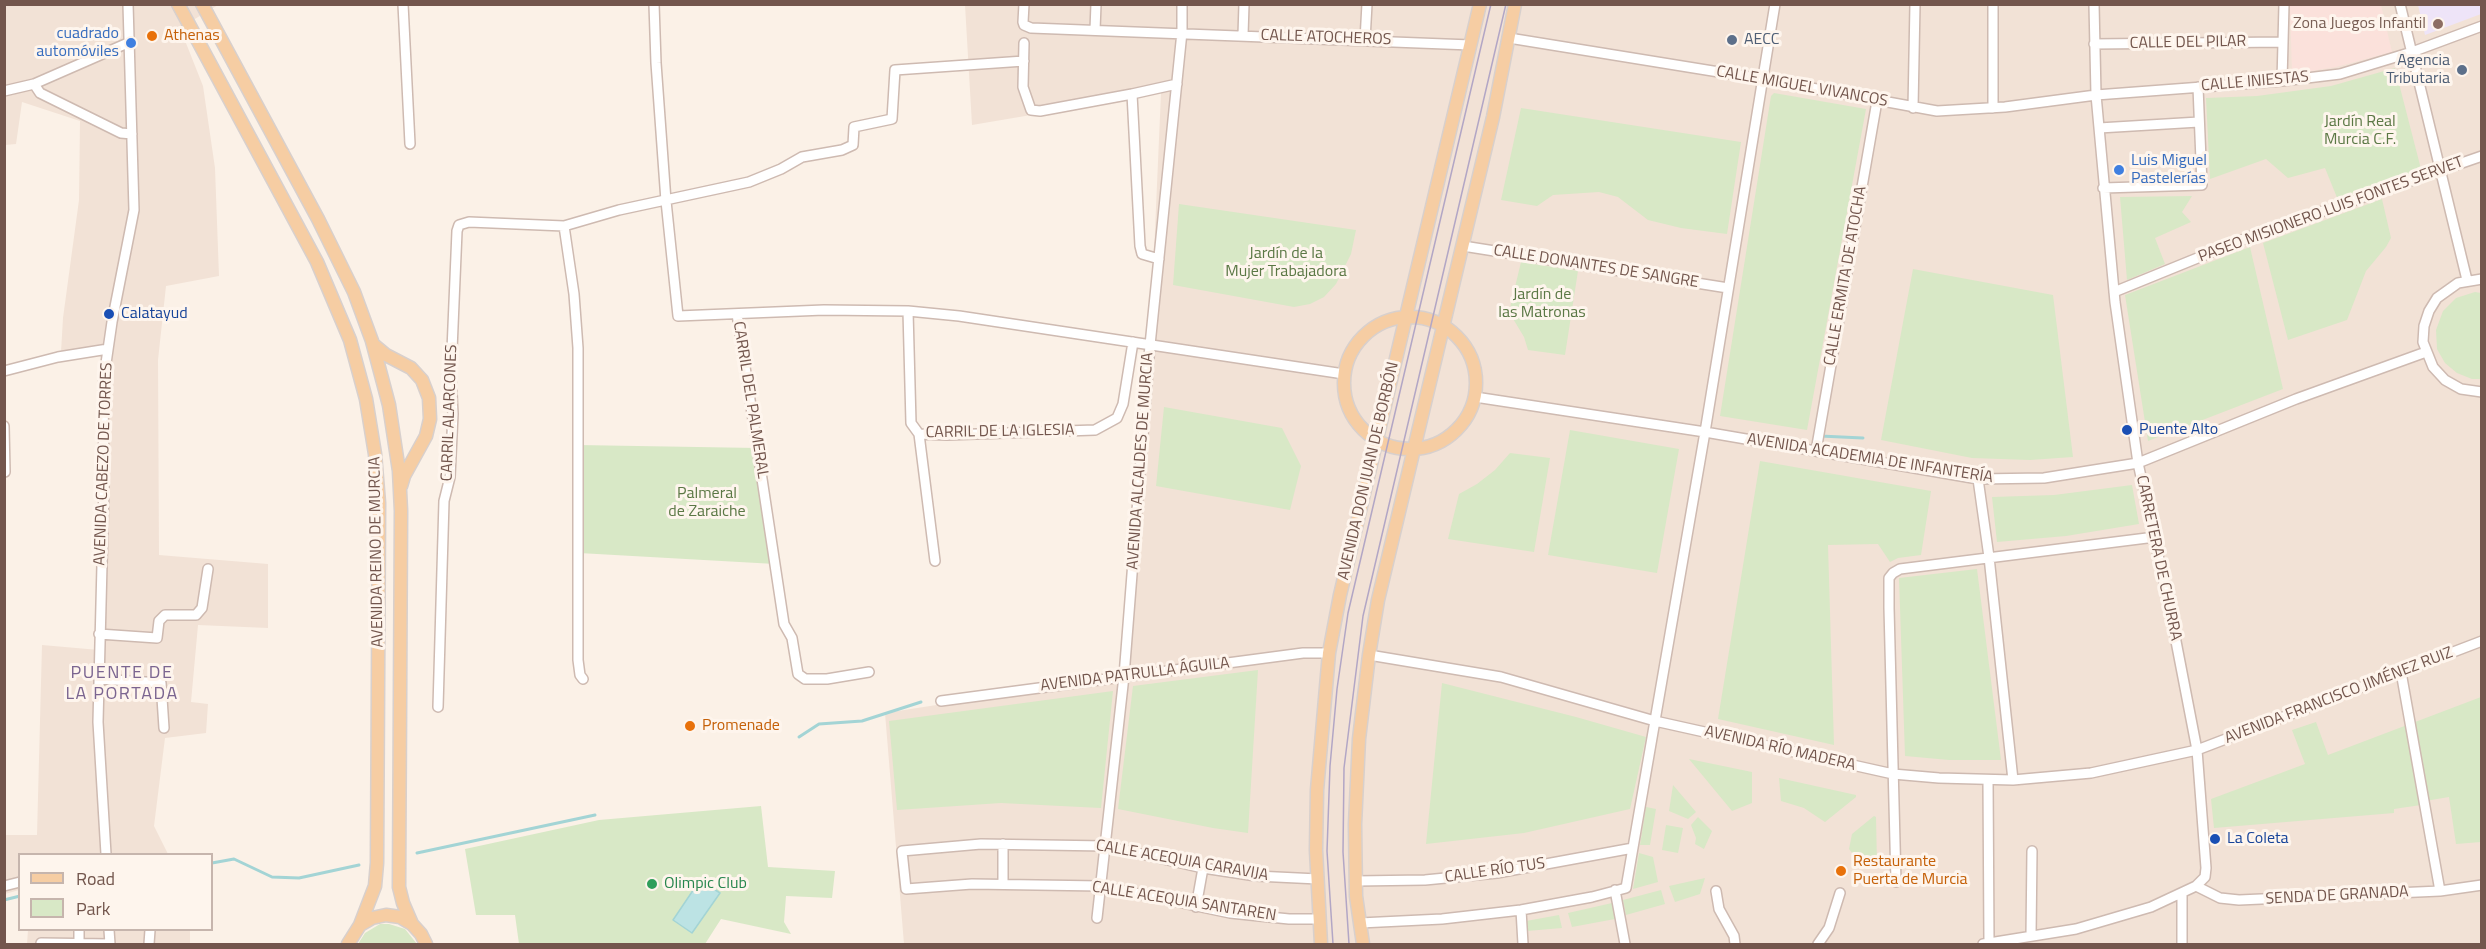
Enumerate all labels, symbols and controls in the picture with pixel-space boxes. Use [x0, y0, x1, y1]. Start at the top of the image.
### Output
place label: Zona Juegos Infantil [2293, 14, 2426, 34]
marker: Zona Juegos Infantil [2431, 17, 2445, 31]
place label: cuadrado automóviles [36, 24, 119, 62]
place label: Athenas [164, 26, 220, 46]
street label: CALLE ATOCHEROS [1260, 26, 1392, 50]
marker: Athenas [145, 29, 159, 43]
place label: AECC [1744, 30, 1780, 50]
street label: CALLE DEL PILAR [2129, 32, 2247, 54]
marker: AECC [1725, 33, 1739, 47]
marker: cuadrado automóviles [124, 36, 138, 50]
place label: Agencia Tributaria [2386, 51, 2450, 89]
street label: CALLE MIGUEL VIVANCOS [1715, 62, 1889, 112]
marker: Agencia Tributaria [2455, 63, 2469, 77]
street label: CALLE INIESTAS [2200, 68, 2310, 96]
park label: Jardín Real Murcia C.F. [2324, 112, 2396, 150]
place label: Luis Miguel Pastelerías [2131, 151, 2207, 189]
street label: PASEO MISIONERO LUIS FONTES SERVET [2196, 153, 2466, 267]
marker: Luis Miguel Pastelerías [2112, 163, 2126, 177]
street label: CALLE ERMITA DE ATOCHA [1821, 185, 1871, 367]
street label: CALLE DONANTES DE SANGRE [1492, 241, 1700, 293]
park label: Jardín de la Mujer Trabajadora [1225, 244, 1347, 282]
park label: Jardín de las Matronas [1498, 285, 1586, 323]
place label: Calatayud [121, 304, 188, 324]
marker: Calatayud [102, 307, 116, 321]
street label: CARRIL DEL PALMERAL [728, 320, 772, 480]
street label: CARRIL ALARCONES [438, 344, 462, 482]
street label: AVENIDA ALCALDES DE MURCIA [1124, 352, 1158, 570]
street label: AVENIDA DON JUAN DE BORBÓN [1335, 360, 1403, 582]
street label: AVENIDA CABEZO DE TORRES [91, 362, 117, 566]
place label: Puente Alto [2139, 420, 2218, 440]
street label: CARRIL DE LA IGLESIA [925, 421, 1075, 443]
marker: Puente Alto [2120, 423, 2134, 437]
street label: AVENIDA ACADEMIA DE INFANTERÍA [1746, 430, 1994, 488]
street label: AVENIDA REINO DE MURCIA [366, 456, 388, 648]
street label: CARRETERA DE CHURRA [2131, 474, 2185, 642]
park label: Palmeral de Zaraiche [668, 484, 746, 522]
street label: AVENIDA FRANCISCO JIMÉNEZ RUIZ [2222, 644, 2456, 748]
street label: AVENIDA PATRULLA ÁGUILA [1039, 654, 1231, 696]
district label: PUENTE DE LA PORTADA [65, 663, 179, 706]
place label: Promenade [702, 716, 780, 736]
marker: Promenade [683, 719, 697, 733]
street label: AVENIDA RÍO MADERA [1703, 722, 1857, 776]
place label: La Coleta [2227, 829, 2289, 849]
marker: La Coleta [2208, 832, 2222, 846]
street label: CALLE ACEQUIA CARAVIJA [1094, 836, 1270, 886]
place label: Restaurante Puerta de Murcia [1853, 852, 1968, 890]
legend [18, 853, 213, 931]
street label: CALLE RÍO TUS [1444, 854, 1546, 888]
marker: Restaurante Puerta de Murcia [1834, 864, 1848, 878]
text: Road [76, 865, 115, 892]
place label: Olimpic Club [664, 874, 747, 894]
marker: Olimpic Club [645, 877, 659, 891]
street label: CALLE ACEQUIA SANTAREN [1091, 878, 1277, 926]
street label: SENDA DE GRANADA [2265, 883, 2409, 909]
text: Park [76, 895, 110, 922]

